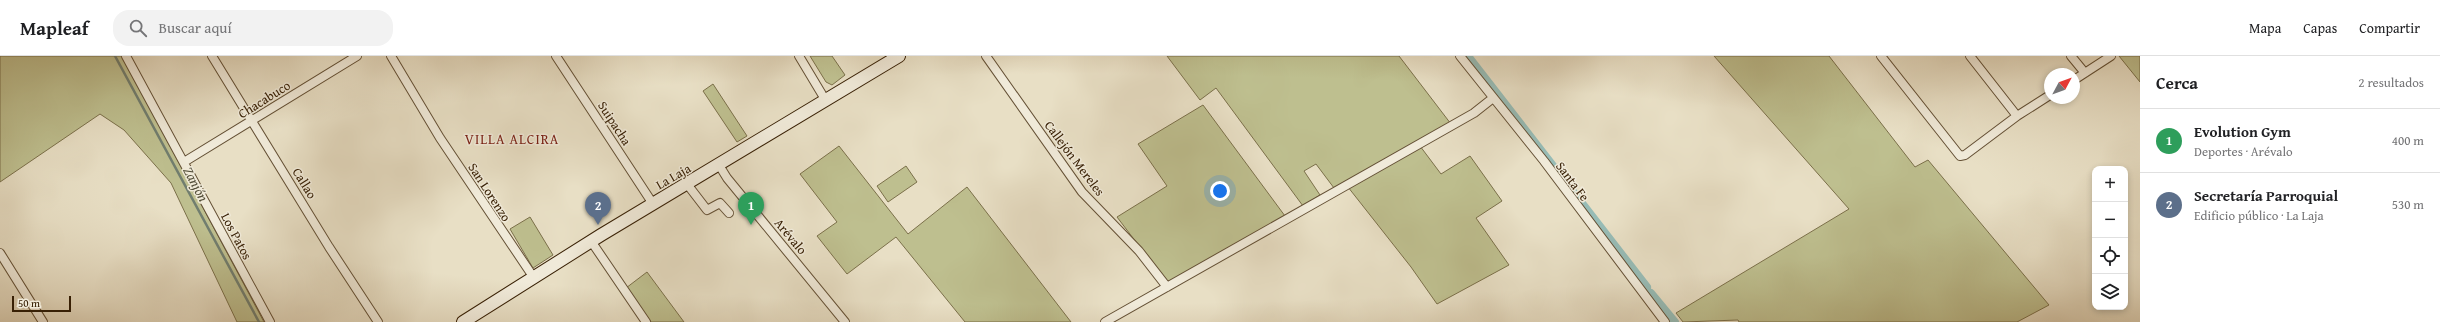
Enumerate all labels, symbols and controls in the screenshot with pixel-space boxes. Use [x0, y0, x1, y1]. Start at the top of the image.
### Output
search box [113, 10, 393, 46]
text: Mapleaf [20, 14, 89, 42]
icon: search [127, 17, 149, 39]
text: Buscar aquí [159, 17, 232, 38]
text: Mapa [2249, 18, 2281, 38]
text: Capas [2303, 18, 2337, 38]
text: Compartir [2359, 18, 2420, 38]
north arrow [2044, 68, 2080, 104]
text: Cerca [2156, 70, 2198, 95]
text: 2 resultados [2358, 73, 2424, 92]
street label: Chacabuco [234, 76, 294, 123]
street label: Suipacha [593, 97, 636, 150]
street label: Callejón Mereles [1040, 117, 1109, 200]
text: Evolution Gym [2194, 121, 2291, 142]
district label: VILLA ALCIRA [465, 129, 559, 149]
text: 1 [2166, 131, 2172, 150]
text: 400 m [2392, 131, 2424, 150]
text: Deportes · Arévalo [2194, 142, 2293, 161]
street label: Santa Fe [1551, 157, 1594, 205]
street label: La Laja [652, 158, 695, 194]
street label: San Lorenzo [463, 159, 516, 226]
water label: Zanjón [178, 163, 214, 205]
street label: Callao [288, 164, 322, 203]
map controls [2092, 166, 2128, 310]
button: + [2092, 166, 2128, 202]
your location [1210, 181, 1230, 201]
text: Secretaría Parroquial [2194, 185, 2338, 206]
pin: 2 [585, 192, 611, 225]
pin: 1 [738, 192, 764, 225]
text: 2 [2166, 195, 2172, 214]
text: 530 m [2392, 195, 2424, 214]
button: − [2092, 202, 2128, 238]
text: Edificio público · La Laja [2194, 206, 2324, 225]
street label: Los Patos [216, 209, 257, 263]
street label: Arévalo [770, 214, 812, 259]
button: locate [2092, 238, 2128, 274]
button: layers [2092, 274, 2128, 310]
scale bar [12, 294, 71, 313]
text: 50 m [18, 295, 40, 311]

